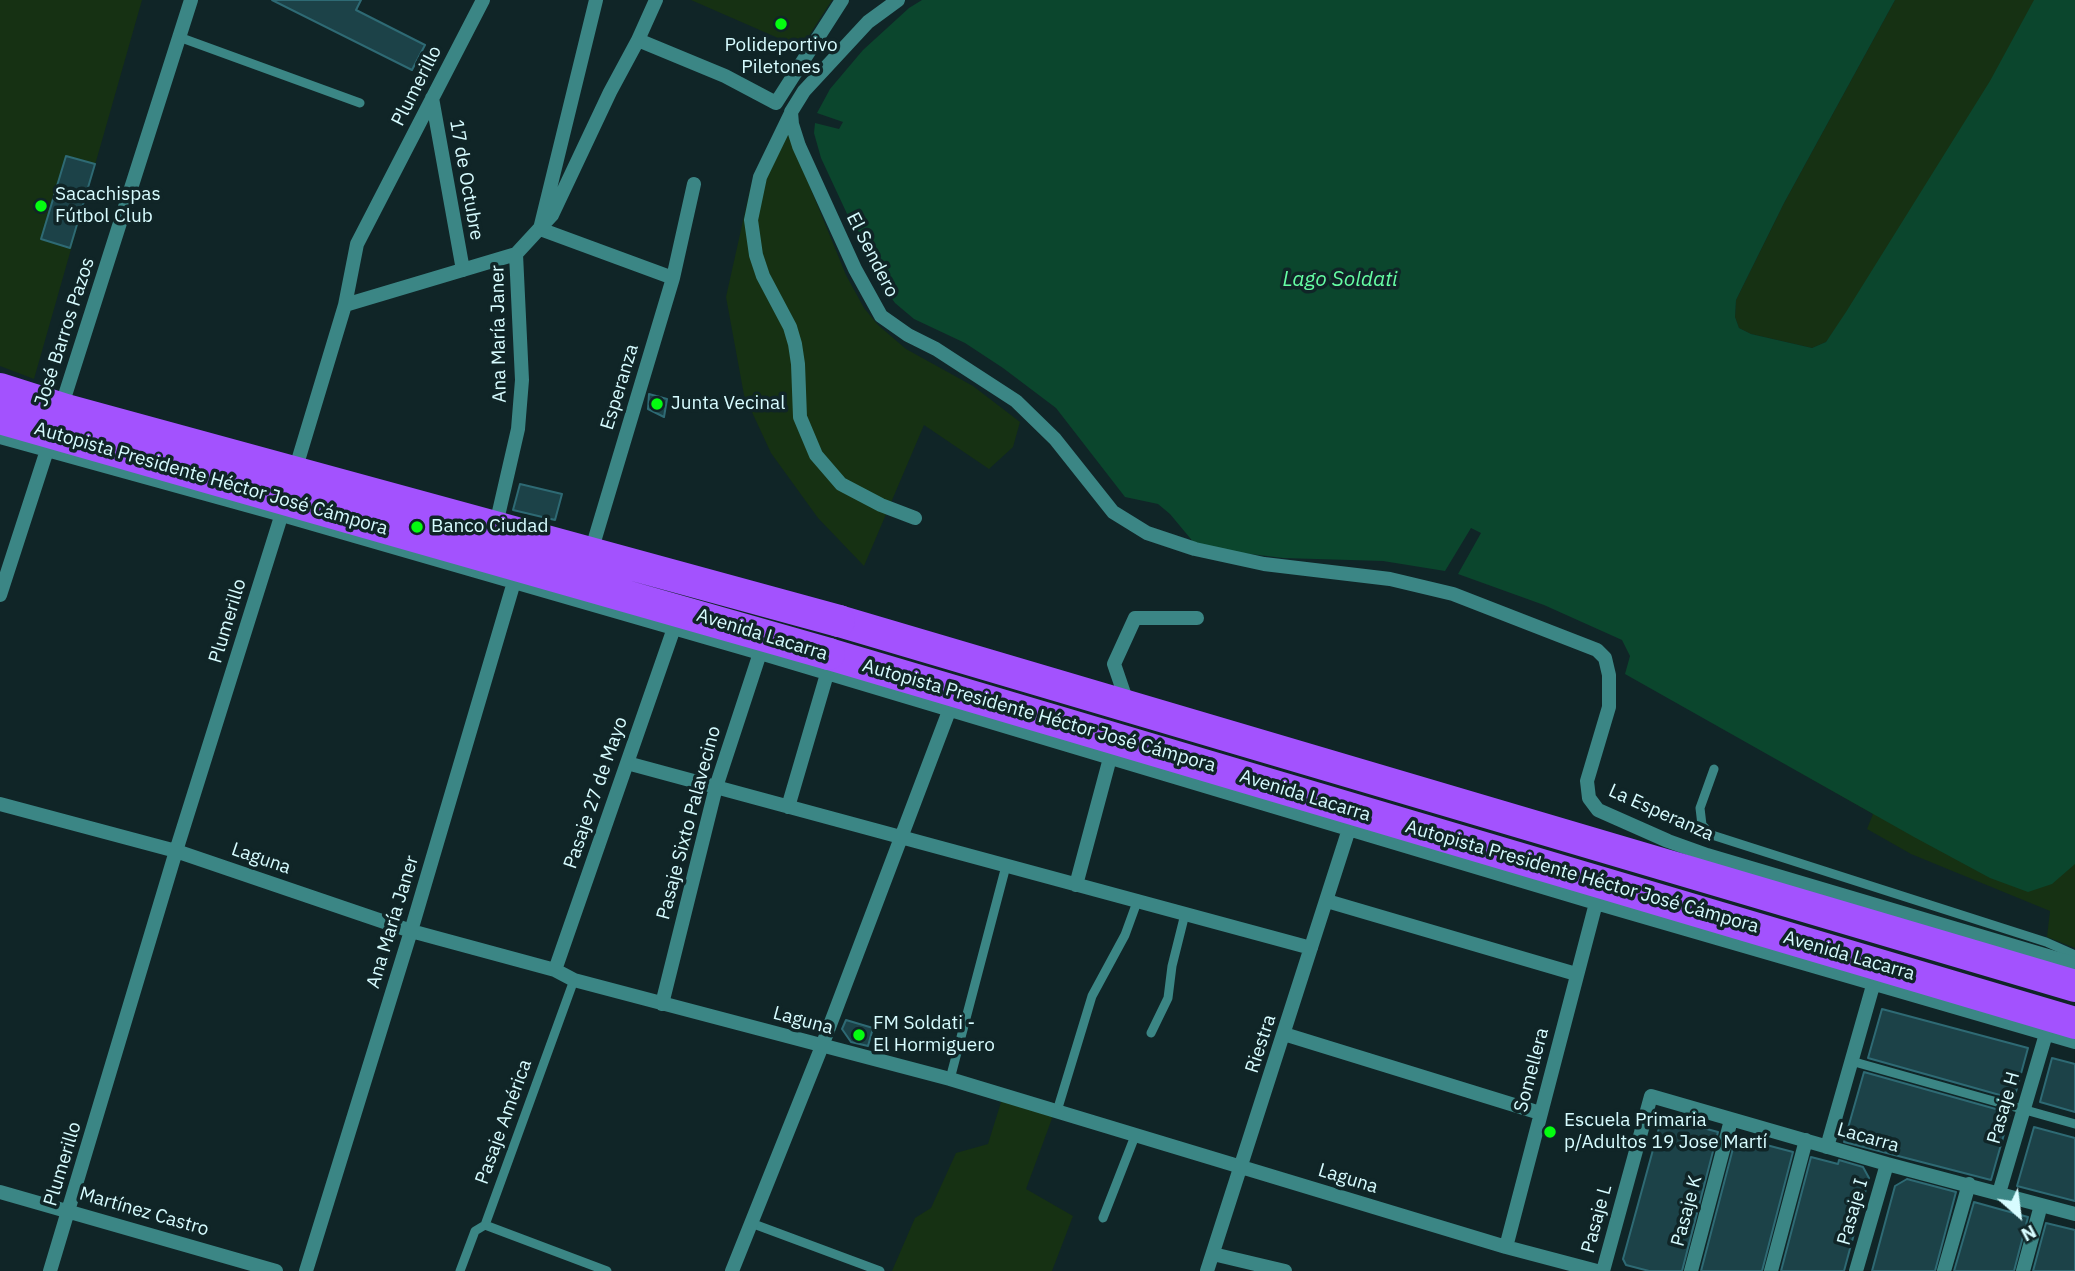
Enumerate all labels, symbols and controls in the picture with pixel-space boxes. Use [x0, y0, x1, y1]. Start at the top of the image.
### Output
marker: Polideportivo Piletones [773, 16, 789, 32]
place label: Polideportivo Piletones [724, 35, 838, 79]
street label: Plumerillo [387, 42, 447, 130]
street label: 17 de Octubre [444, 118, 488, 242]
place label: Sacachispas Fútbol Club [55, 184, 161, 228]
marker: Sacachispas Fútbol Club [33, 198, 49, 214]
street label: El Sendero [841, 209, 903, 301]
street label: José Barros Pazos [30, 255, 100, 409]
street label: Ana María Janer [486, 265, 512, 403]
water label: Lago Soldati [1282, 267, 1398, 293]
street label: Esperanza [596, 341, 644, 433]
place label: Junta Vecinal [671, 393, 785, 415]
marker: Junta Vecinal [649, 396, 665, 412]
street label: Autopista Presidente Héctor José Cámpora [32, 418, 390, 540]
place label: Banco Ciudad [431, 516, 548, 538]
marker: Banco Ciudad [409, 519, 425, 535]
street label: Plumerillo [204, 576, 252, 666]
street label: Avenida Lacarra [694, 604, 830, 666]
street label: Autopista Presidente Héctor José Cámpora [860, 655, 1218, 777]
street label: Pasaje 27 de Mayo [559, 714, 633, 872]
street label: Pasaje Sixto Palavecino [652, 724, 726, 922]
street label: Avenida Lacarra [1237, 765, 1373, 827]
street label: La Esperanza [1605, 780, 1717, 846]
street label: Autopista Presidente Héctor José Cámpora [1403, 816, 1761, 938]
street label: Laguna [228, 838, 294, 880]
street label: Ana María Janer [362, 853, 424, 991]
street label: Avenida Lacarra [1781, 926, 1917, 986]
street label: Laguna [770, 1002, 836, 1040]
street label: Riestra [1241, 1012, 1281, 1076]
place label: FM Soldati - El Hormiguero [873, 1013, 995, 1057]
street label: Somellera [1510, 1025, 1554, 1115]
marker: FM Soldati - El Hormiguero [851, 1027, 867, 1043]
street label: Pasaje América [471, 1056, 537, 1188]
street label: Pasaje H [1983, 1069, 2025, 1147]
place label: Escuela Primaria p/Adultos 19 Jose Martí [1564, 1110, 1767, 1154]
street label: Lacarra [1834, 1118, 1902, 1158]
street label: Plumerillo [39, 1119, 87, 1209]
marker: Escuela Primaria p/Adultos 19 Jose Martí [1542, 1124, 1558, 1140]
street label: Laguna [1315, 1159, 1381, 1199]
street label: Pasaje K [1667, 1173, 1707, 1249]
street label: Pasaje I [1833, 1176, 1873, 1248]
north arrow [1984, 1180, 2054, 1250]
street label: Pasaje L [1577, 1182, 1617, 1256]
street label: Martínez Castro [77, 1183, 211, 1241]
text: N [2017, 1220, 2041, 1247]

